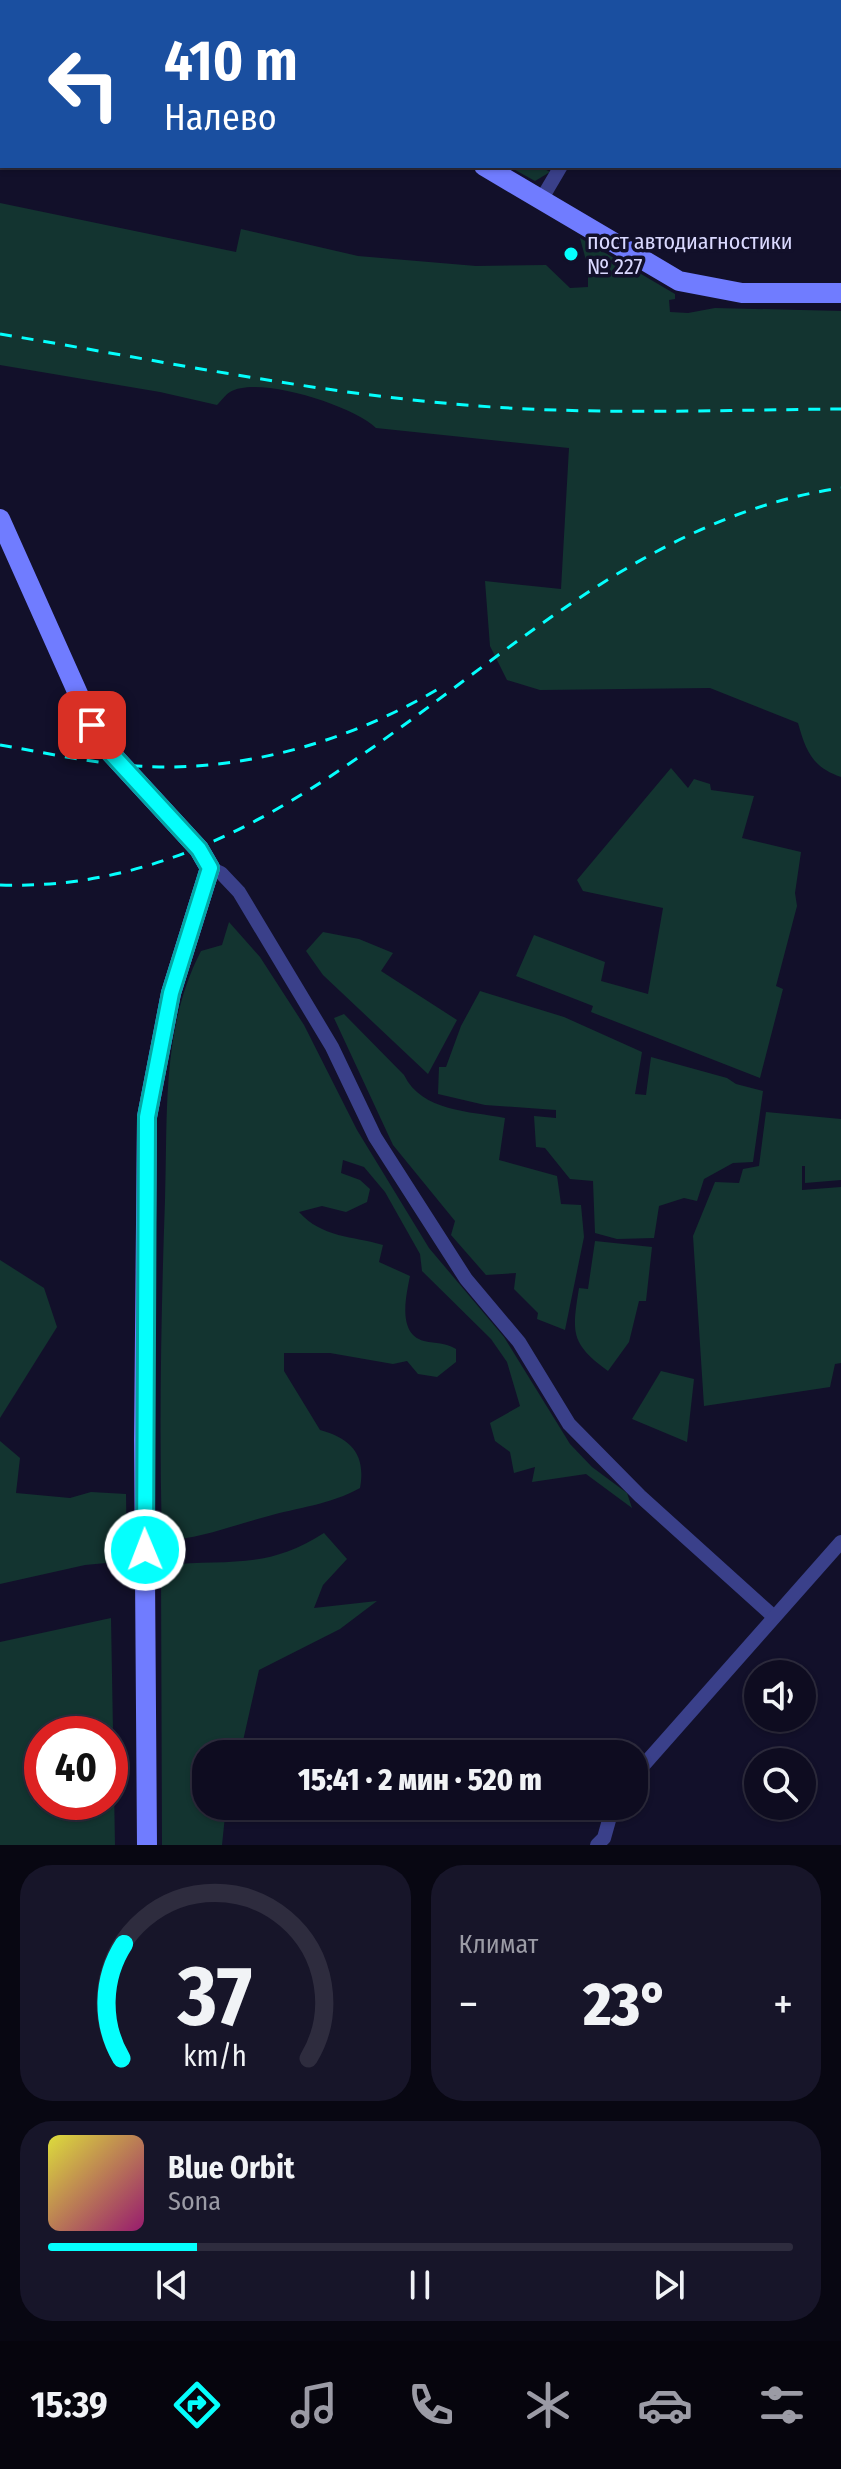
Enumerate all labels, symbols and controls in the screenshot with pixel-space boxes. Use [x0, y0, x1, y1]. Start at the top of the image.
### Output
text: 410 m [164, 28, 298, 95]
icon: left [32, 32, 136, 136]
text: Налево [164, 96, 277, 140]
place label: пост автодиагностики № 227 [587, 228, 793, 280]
marker: пост автодиагностики № 227 [562, 245, 580, 263]
pin [58, 691, 126, 759]
icon: arrive [70, 703, 114, 747]
position arrow [103, 1508, 187, 1592]
map controls [744, 1660, 816, 1820]
button: sound [744, 1660, 816, 1732]
speed limit sign: 40 [24, 1716, 128, 1820]
button: search [744, 1748, 816, 1820]
text: 15:41 · 2 мин · 520 m [298, 1762, 542, 1798]
text: Климат [459, 1929, 538, 1960]
text: 37 [177, 1947, 252, 2047]
text: 23° [583, 1969, 668, 2041]
text: − [459, 1978, 478, 2031]
text: + [773, 1978, 793, 2031]
text: km/h [183, 2039, 247, 2074]
text: Blue Orbit [168, 2150, 294, 2186]
text: Sona [168, 2186, 221, 2217]
icon: previous [150, 2263, 194, 2307]
icon: pause [398, 2263, 442, 2307]
icon: next [647, 2263, 691, 2307]
icon: directions [169, 2377, 225, 2433]
icon: music [286, 2377, 342, 2433]
icon: phone [403, 2377, 459, 2433]
icon: climate [520, 2377, 576, 2433]
icon: car [637, 2377, 693, 2433]
icon: filters [754, 2377, 810, 2433]
text: 15:39 [31, 2383, 108, 2427]

